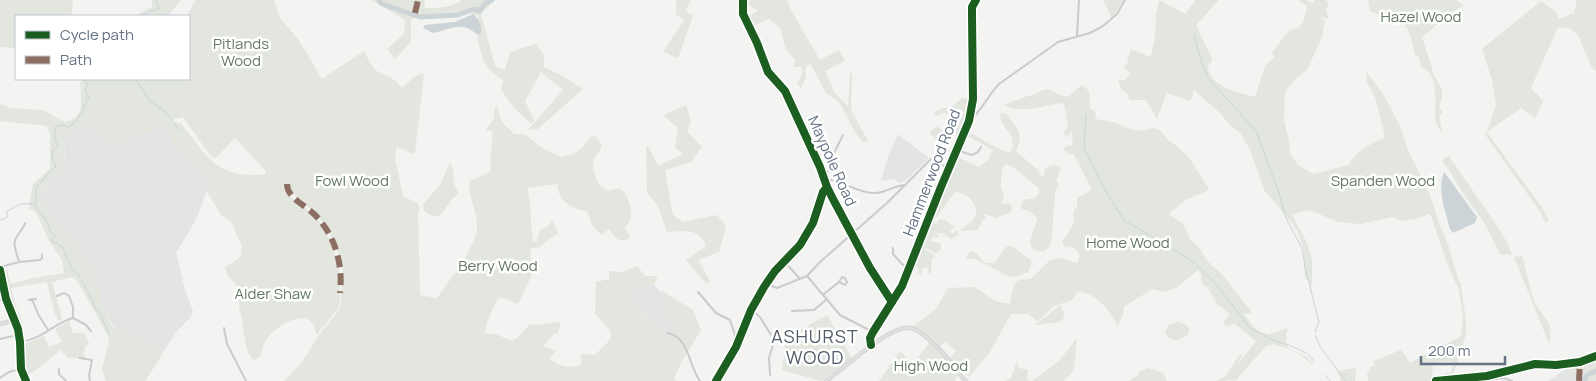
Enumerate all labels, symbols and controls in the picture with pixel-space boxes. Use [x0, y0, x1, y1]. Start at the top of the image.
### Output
park label: Hazel Wood [1381, 6, 1461, 27]
legend [15, 15, 190, 80]
text: Cycle path [60, 24, 134, 45]
park label: Pitlands Wood [213, 33, 269, 71]
text: Path [60, 49, 92, 70]
street label: Hammerwood Road [898, 106, 965, 239]
street label: Maypole Road [803, 112, 862, 209]
park label: Fowl Wood [315, 170, 389, 191]
park label: Spanden Wood [1331, 170, 1435, 191]
park label: Home Wood [1086, 232, 1170, 253]
park label: Berry Wood [458, 255, 538, 276]
park label: Alder Shaw [235, 283, 312, 304]
district label: ASHURST WOOD [771, 324, 859, 369]
scale bar [1421, 334, 1505, 366]
text: 200 m [1428, 340, 1471, 361]
park label: High Wood [894, 355, 968, 376]

